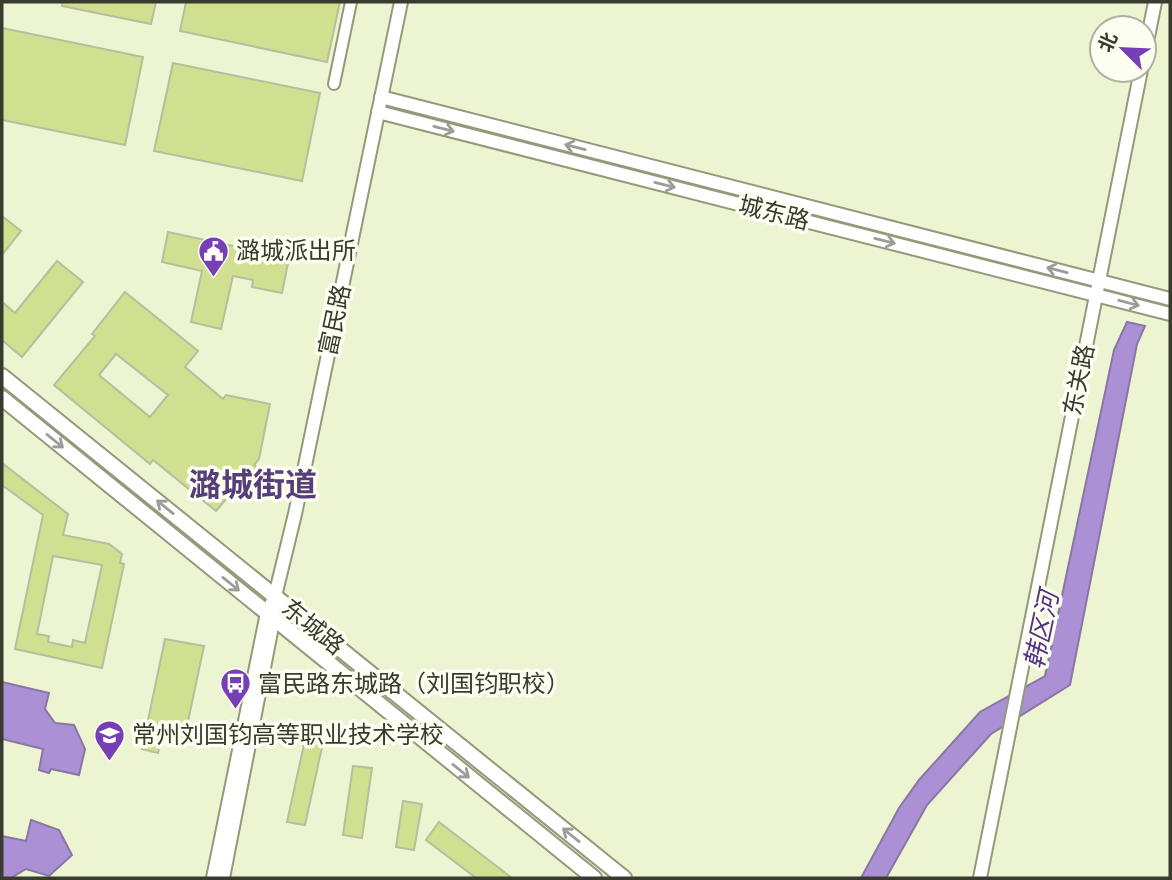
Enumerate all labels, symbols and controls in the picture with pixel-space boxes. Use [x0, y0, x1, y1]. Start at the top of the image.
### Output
north arrow [1088, 14, 1158, 84]
text: 北 [1094, 29, 1122, 56]
one-way arrow [432, 123, 455, 136]
one-way arrow [564, 140, 587, 153]
one-way arrow [653, 179, 676, 192]
street label: 城东路 [736, 191, 812, 235]
public building icon: 潞城派出所 [196, 234, 230, 278]
one-way arrow [873, 235, 896, 248]
place label: 潞城派出所 [236, 237, 356, 265]
one-way arrow [1046, 263, 1068, 276]
street label: 富民路 [314, 282, 356, 358]
one-way arrow [1118, 297, 1140, 310]
street label: 东关路 [1058, 342, 1100, 418]
one-way arrow [45, 433, 63, 449]
district label: 潞城街道 [189, 467, 317, 504]
one-way arrow [156, 500, 174, 515]
one-way arrow [222, 577, 240, 592]
water label: 韩区河 [1019, 584, 1066, 671]
street label: 东城路 [276, 593, 350, 661]
bus stop icon: 富民路东城路（刘国钧职校） [218, 667, 252, 711]
place label: 富民路东城路（刘国钧职校） [258, 670, 570, 698]
school or university icon: 常州刘国钧高等职业技术学校 [92, 718, 126, 762]
place label: 常州刘国钧高等职业技术学校 [132, 721, 444, 749]
one-way arrow [452, 763, 470, 779]
one-way arrow [562, 828, 580, 843]

